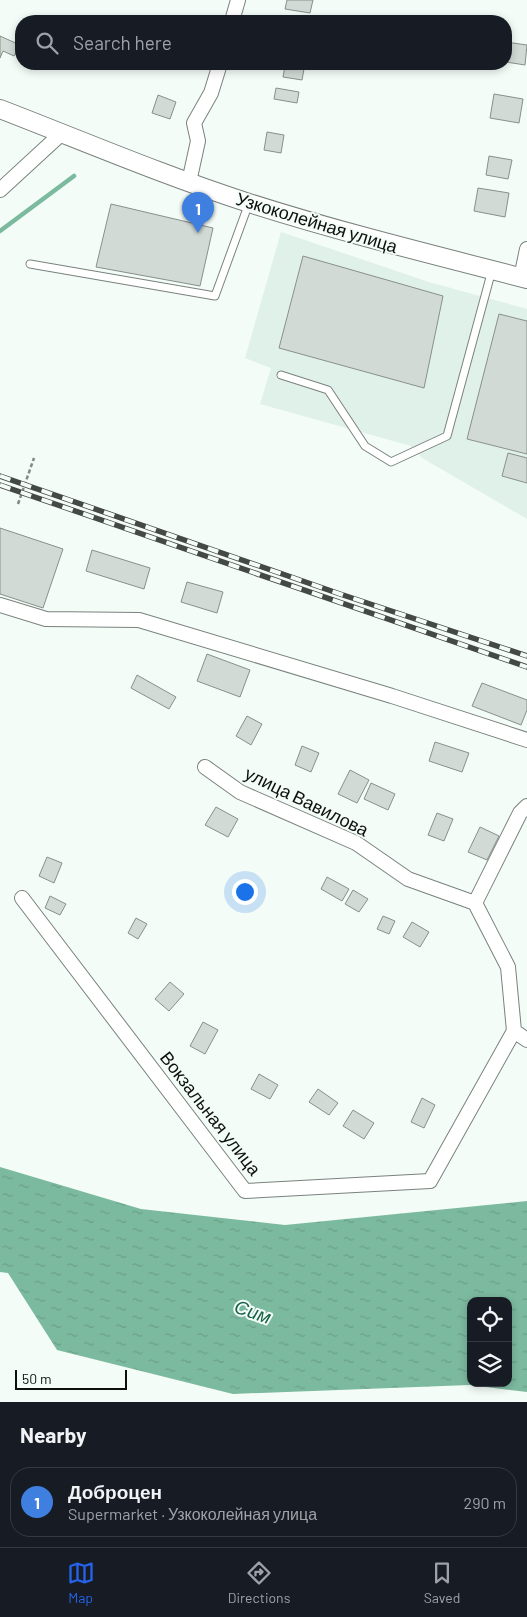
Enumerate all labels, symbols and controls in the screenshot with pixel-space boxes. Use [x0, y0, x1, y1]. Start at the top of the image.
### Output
search box [15, 15, 512, 70]
icon: search [33, 29, 61, 57]
text: Search here [73, 31, 172, 54]
street label: Узкоколейная улица [234, 187, 401, 257]
pin: 1 [182, 192, 214, 233]
street label: улица Вавилова [242, 762, 373, 841]
your location [232, 879, 258, 905]
street label: Вокзальная улица [156, 1047, 267, 1180]
water label: Сим [232, 1294, 274, 1328]
map controls [467, 1297, 512, 1387]
button: locate [467, 1297, 512, 1342]
button: layers [467, 1342, 512, 1387]
scale bar [15, 1367, 128, 1390]
text: 50 m [22, 1370, 51, 1387]
text: Nearby [20, 1422, 86, 1447]
text: Доброцен [68, 1480, 162, 1503]
text: 1 [34, 1493, 40, 1512]
text: 290 m [464, 1493, 506, 1512]
text: Supermarket · Узкоколейная улица [68, 1504, 317, 1523]
tab: Map [67, 1559, 95, 1606]
tab: Directions [228, 1559, 290, 1606]
tab: Saved [424, 1559, 460, 1606]

